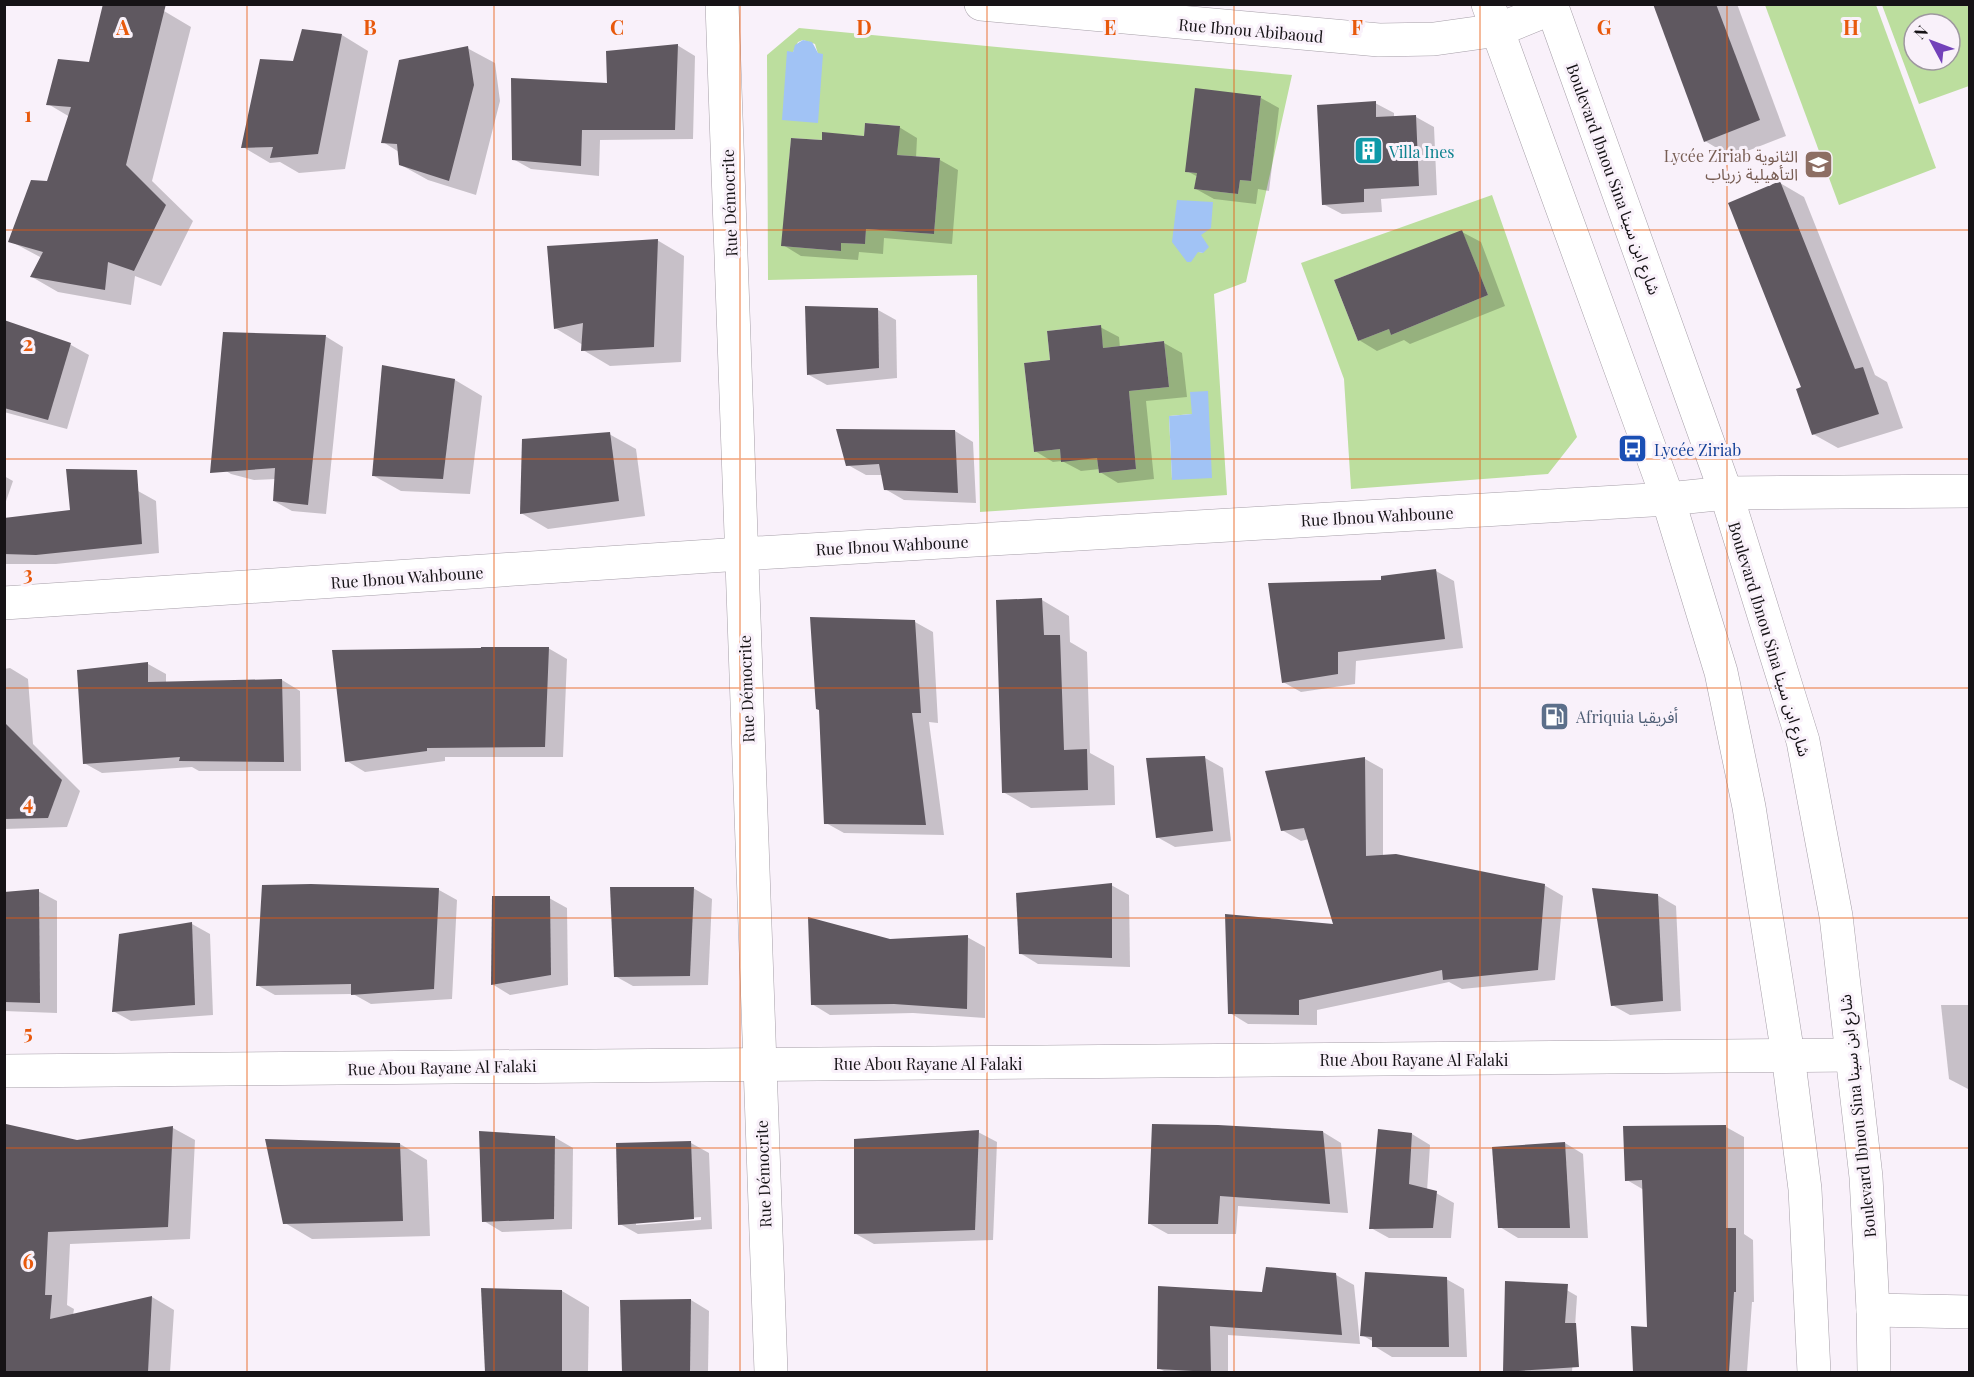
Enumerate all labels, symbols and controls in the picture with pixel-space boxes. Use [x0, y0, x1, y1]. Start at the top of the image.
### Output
north arrow [1902, 12, 1962, 72]
text: A [115, 13, 130, 40]
text: B [363, 13, 377, 40]
text: C [610, 13, 624, 40]
text: D [856, 13, 872, 40]
text: E [1104, 13, 1116, 40]
street label: Rue Ibnou Abibaoud [1178, 13, 1324, 47]
text: F [1351, 13, 1363, 40]
text: G [1597, 13, 1612, 40]
text: H [1843, 13, 1859, 40]
text: N [1909, 20, 1932, 43]
street label: Boulevard Ibnou Sina شارع ابن سينا [1559, 61, 1666, 299]
text: 1 [24, 100, 32, 127]
building icon: Villa Ines [1352, 135, 1384, 167]
place label: Villa Ines [1388, 141, 1454, 162]
place label: Lycée Ziriab الثانوية التأهيلية زرياب [1664, 145, 1798, 184]
school or university icon: Lycée Ziriab الثانوية التأهيلية زرياب [1803, 148, 1835, 180]
street label: Rue Démocrite [717, 149, 741, 257]
text: 2 [23, 329, 33, 356]
bus stop icon: Lycée Ziriab [1617, 433, 1649, 465]
place label: Lycée Ziriab [1654, 439, 1741, 460]
street label: Rue Ibnou Wahboune [1300, 502, 1454, 530]
street label: Boulevard Ibnou Sina شارع ابن سينا [1721, 519, 1816, 760]
street label: Rue Ibnou Wahboune [815, 531, 969, 559]
text: 3 [23, 559, 33, 586]
street label: Rue Ibnou Wahboune [330, 561, 484, 593]
street label: Rue Démocrite [734, 635, 758, 743]
fuel station icon: Afriquia أفريقيا [1539, 700, 1571, 732]
place label: Afriquia أفريقيا [1575, 706, 1678, 727]
text: 4 [23, 788, 33, 815]
street label: Boulevard Ibnou Sina شارع ابن سينا [1834, 993, 1883, 1239]
text: 5 [23, 1018, 33, 1045]
street label: Rue Abou Rayane Al Falaki [1319, 1049, 1509, 1070]
street label: Rue Abou Rayane Al Falaki [833, 1053, 1023, 1074]
street label: Rue Abou Rayane Al Falaki [347, 1055, 537, 1079]
street label: Rue Démocrite [751, 1120, 775, 1228]
text: 6 [22, 1247, 34, 1274]

